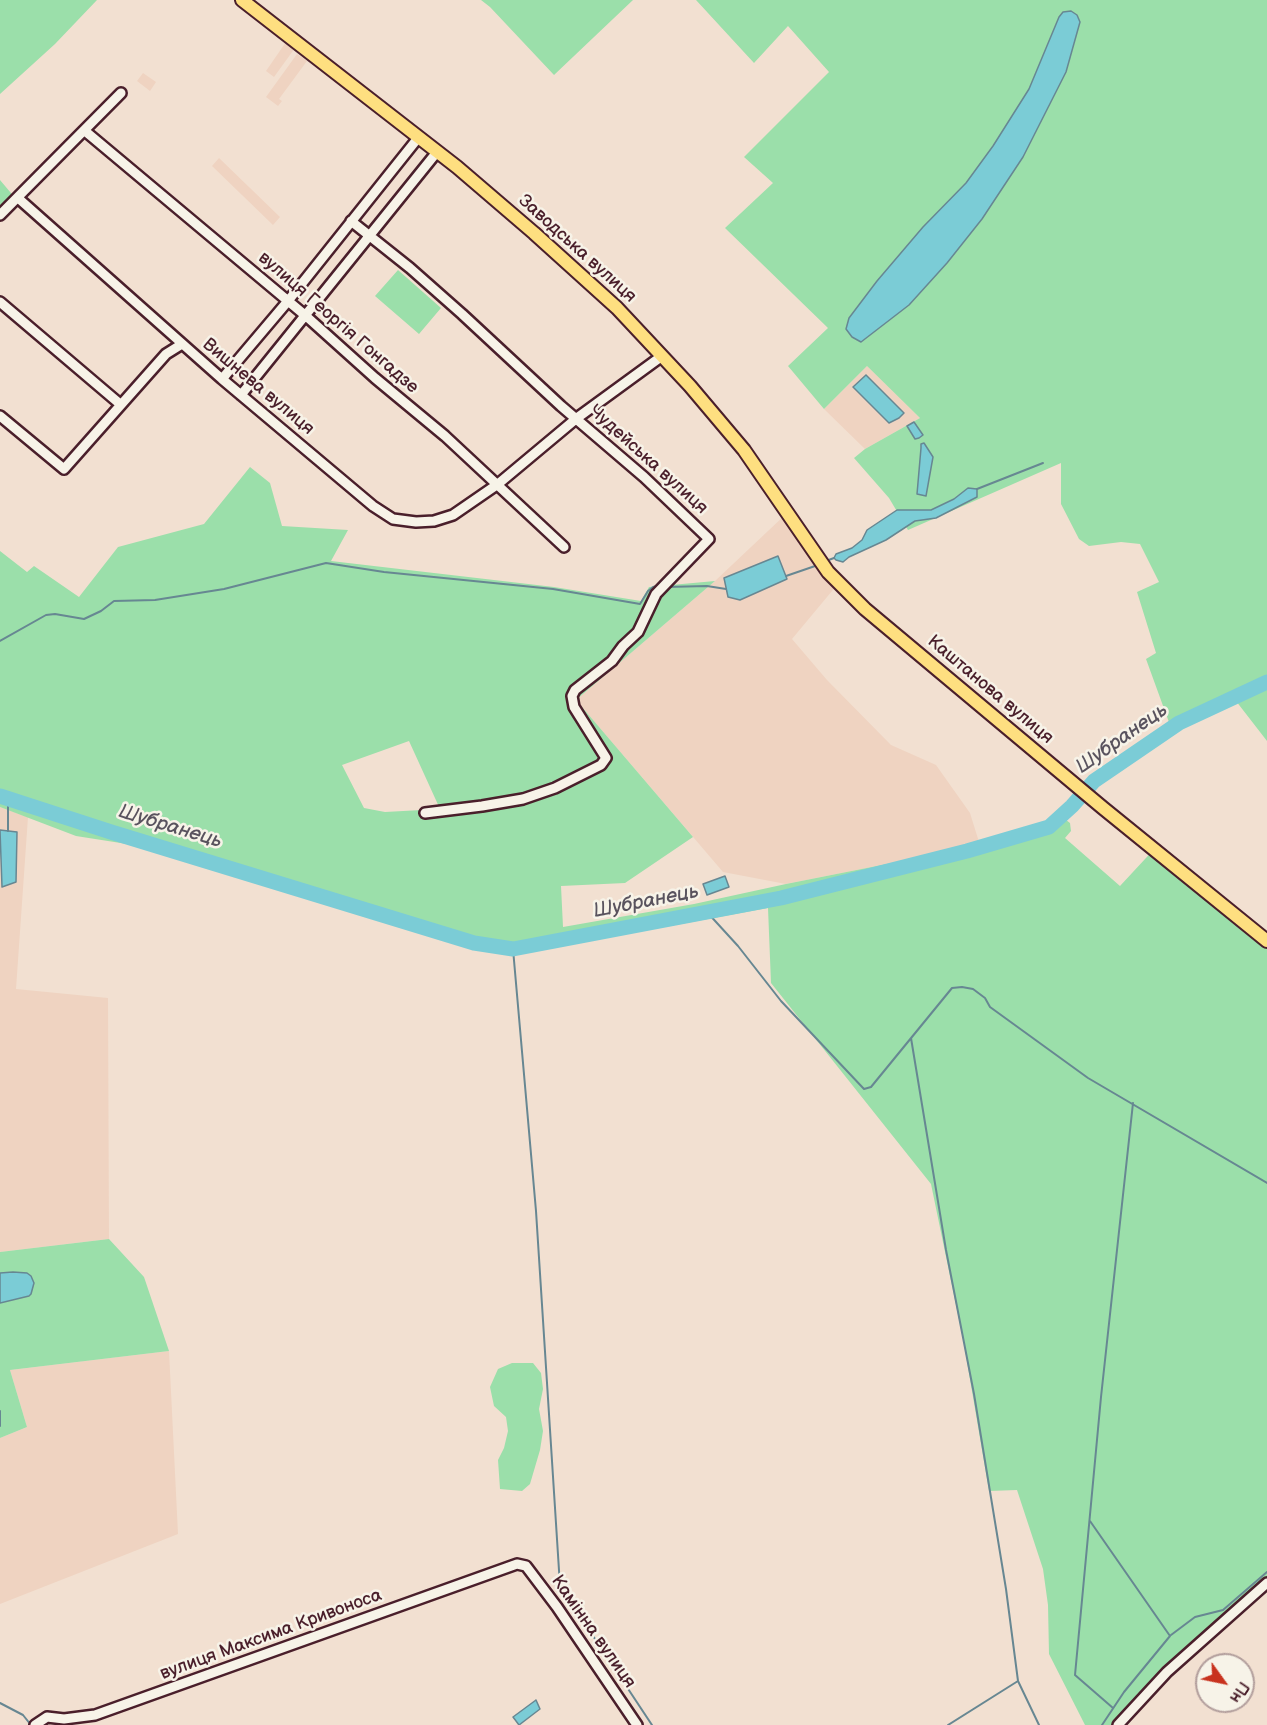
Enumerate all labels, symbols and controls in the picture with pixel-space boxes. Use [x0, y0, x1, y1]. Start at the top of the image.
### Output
street label: Заводська вулиця [513, 190, 641, 308]
street label: вулиця Георгія Гонгадзе [253, 247, 423, 399]
street label: Вишнева вулиця [198, 334, 318, 440]
street label: Чудейська вулиця [584, 401, 712, 519]
street label: Каштанова вулиця [923, 631, 1057, 749]
water label: Шубранець [1071, 699, 1173, 779]
water label: Шубранець [115, 800, 225, 854]
water label: Шубранець [591, 880, 701, 924]
street label: Камінна вулиця [546, 1571, 640, 1693]
street label: вулиця Максима Кривоноса [157, 1585, 385, 1685]
north arrow [1195, 1653, 1255, 1713]
text: Пн [1225, 1678, 1253, 1706]

